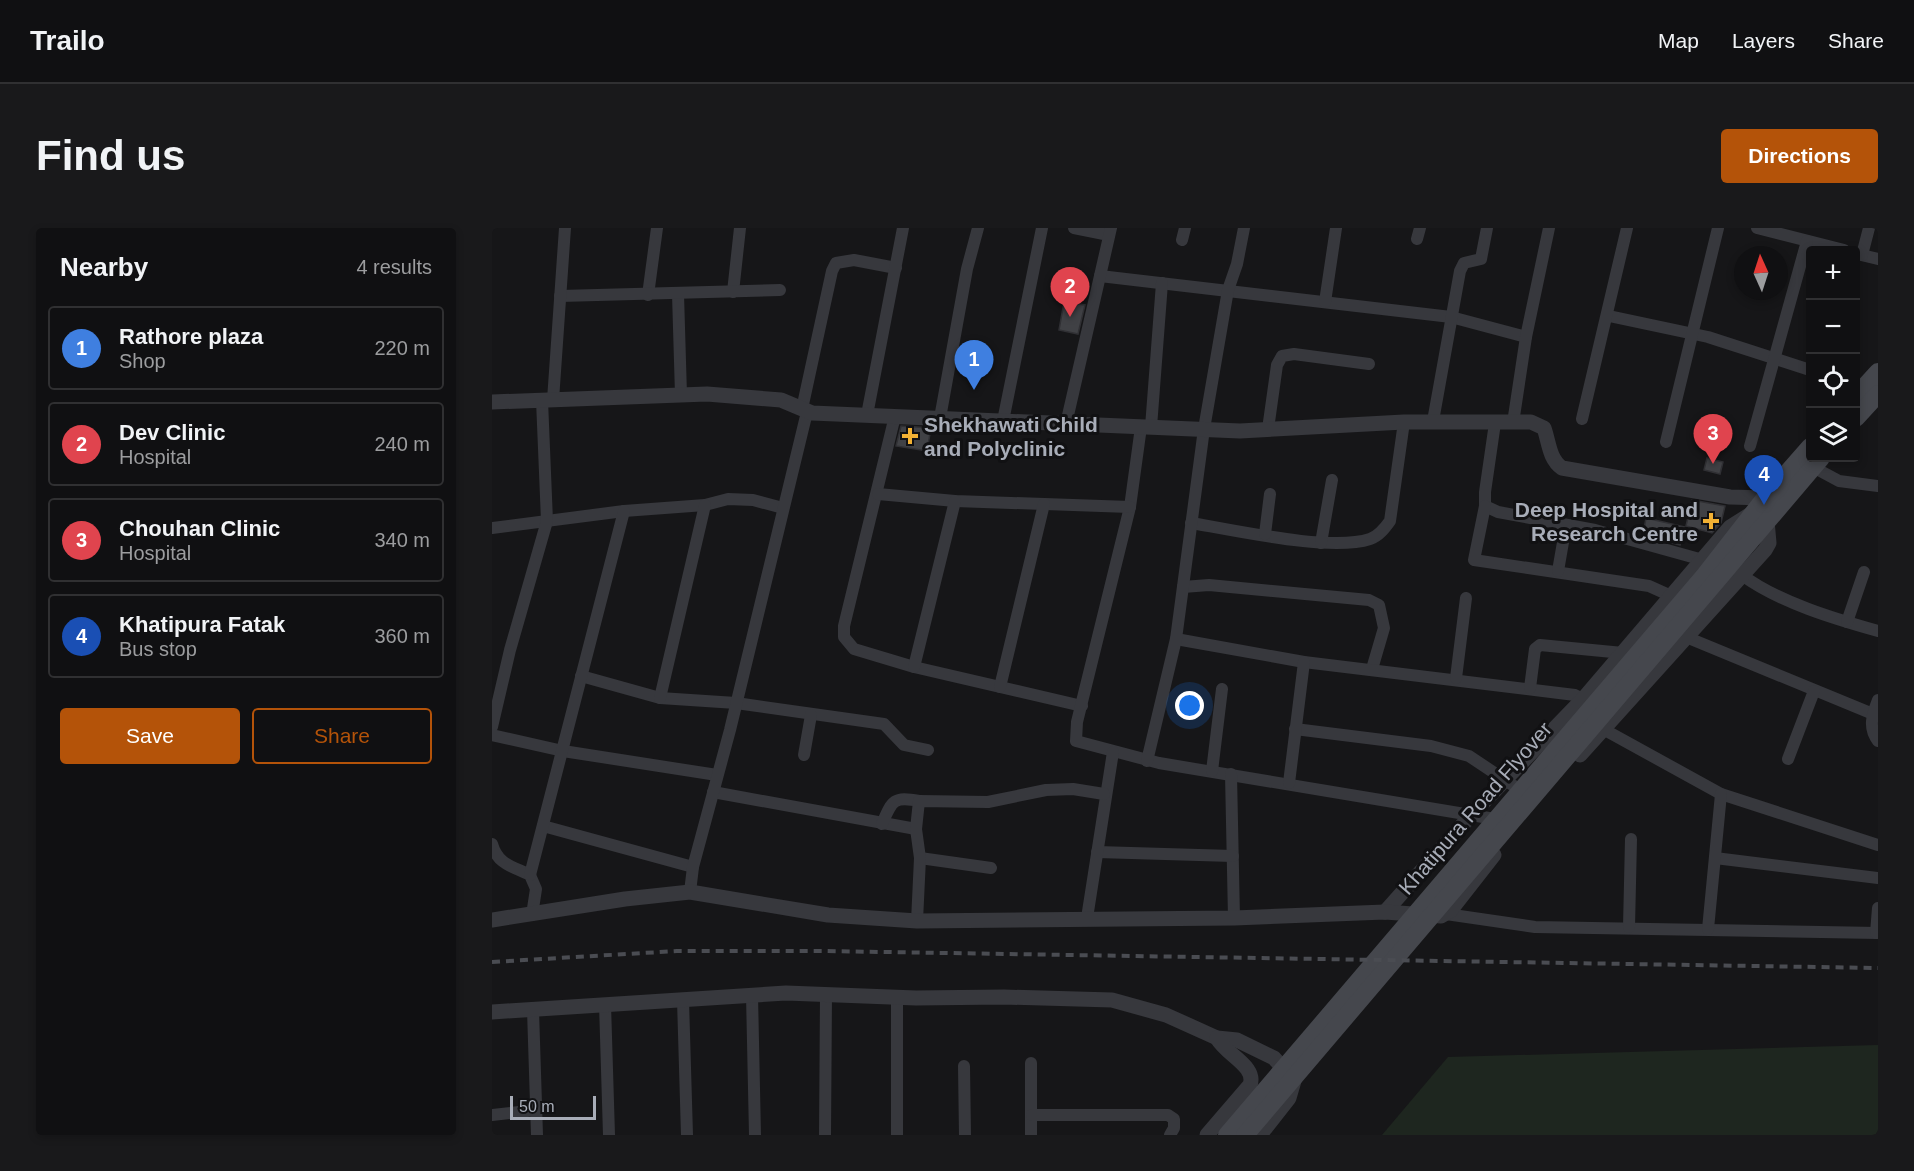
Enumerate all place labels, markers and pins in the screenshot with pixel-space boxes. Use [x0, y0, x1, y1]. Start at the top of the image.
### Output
pin: 2 [1050, 268, 1090, 317]
pin: 1 [954, 340, 994, 390]
place label: Shekhawati Child and Polyclinic [924, 413, 1098, 460]
pin: 3 [1694, 414, 1732, 464]
marker: Shekhawati Child and Polyclinic [901, 427, 919, 445]
pin: 4 [1744, 456, 1784, 505]
place label: Deep Hospital and Research Centre [1515, 498, 1698, 545]
marker: Deep Hospital and Research Centre [1702, 512, 1720, 530]

